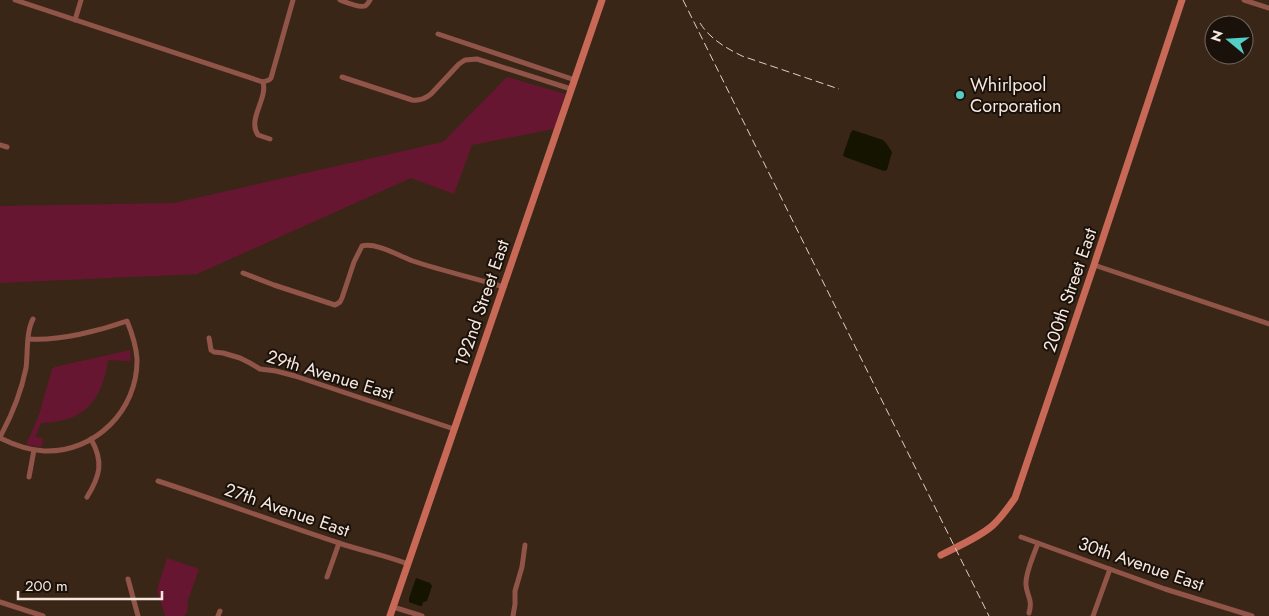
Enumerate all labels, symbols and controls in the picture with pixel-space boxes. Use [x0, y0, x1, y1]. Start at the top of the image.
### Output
north arrow [1204, 15, 1254, 65]
text: N [1205, 28, 1228, 44]
place label: Whirlpool Corporation [970, 72, 1062, 119]
marker: Whirlpool Corporation [954, 89, 966, 101]
street label: 200th Street East [1037, 224, 1104, 355]
street label: 192nd Street East [448, 236, 516, 370]
street label: 29th Avenue East [263, 343, 397, 407]
street label: 27th Avenue East [221, 476, 354, 544]
street label: 30th Avenue East [1075, 530, 1208, 598]
scale bar [18, 568, 161, 600]
text: 200 m [25, 575, 68, 597]

